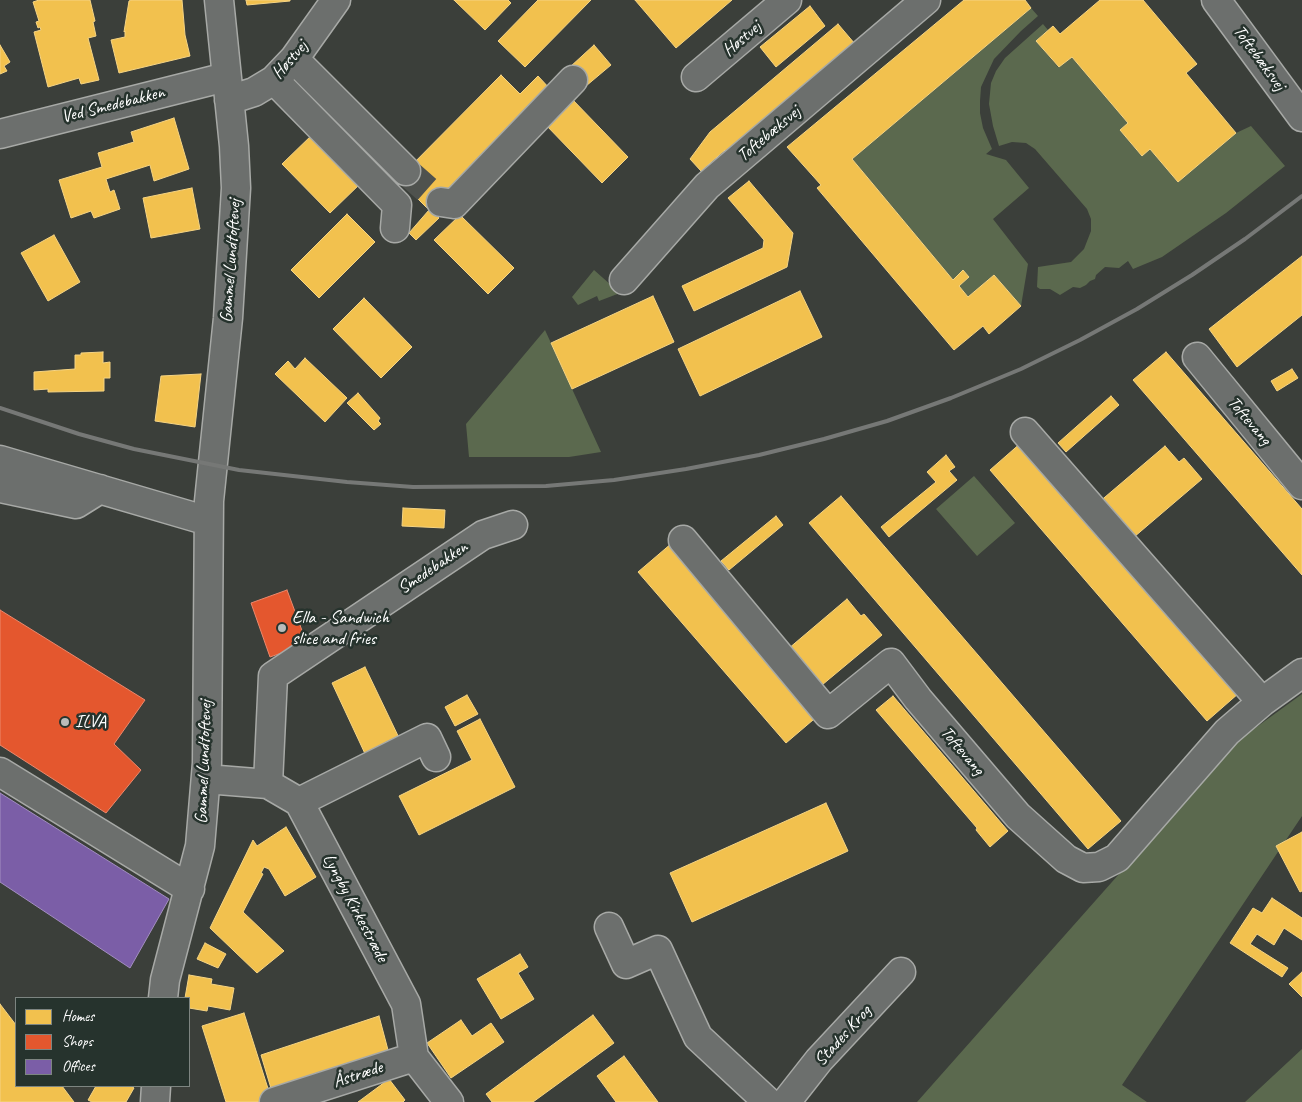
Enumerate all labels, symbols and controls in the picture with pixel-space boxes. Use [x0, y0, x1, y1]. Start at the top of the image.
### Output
street label: Høstvej [718, 17, 766, 61]
street label: Toftebæksvej [1228, 21, 1290, 95]
street label: Høstvej [267, 36, 313, 84]
street label: Ved Smedebakken [59, 82, 167, 128]
street label: Toftebæksvej [733, 101, 805, 167]
street label: Gammel Lundtoftevej [216, 198, 246, 324]
street label: Toftevang [1222, 392, 1276, 450]
street label: Smedebakken [394, 537, 472, 599]
place label: Ella - Sandwich slice and fries [292, 607, 389, 650]
marker: Ella - Sandwich slice and fries [276, 622, 288, 634]
street label: Gammel Lundtoftevej [191, 700, 217, 824]
place label: ILVA [75, 711, 106, 733]
marker: ILVA [59, 716, 71, 728]
street label: Toftevang [935, 722, 989, 780]
street label: Lyngby Kirkestræde [317, 850, 393, 966]
legend [15, 997, 190, 1087]
street label: Stades Krog [810, 1001, 876, 1071]
text: Homes [62, 1007, 94, 1026]
text: Shops [62, 1032, 93, 1051]
text: Offices [62, 1057, 95, 1076]
street label: Åstræde [330, 1057, 386, 1093]

